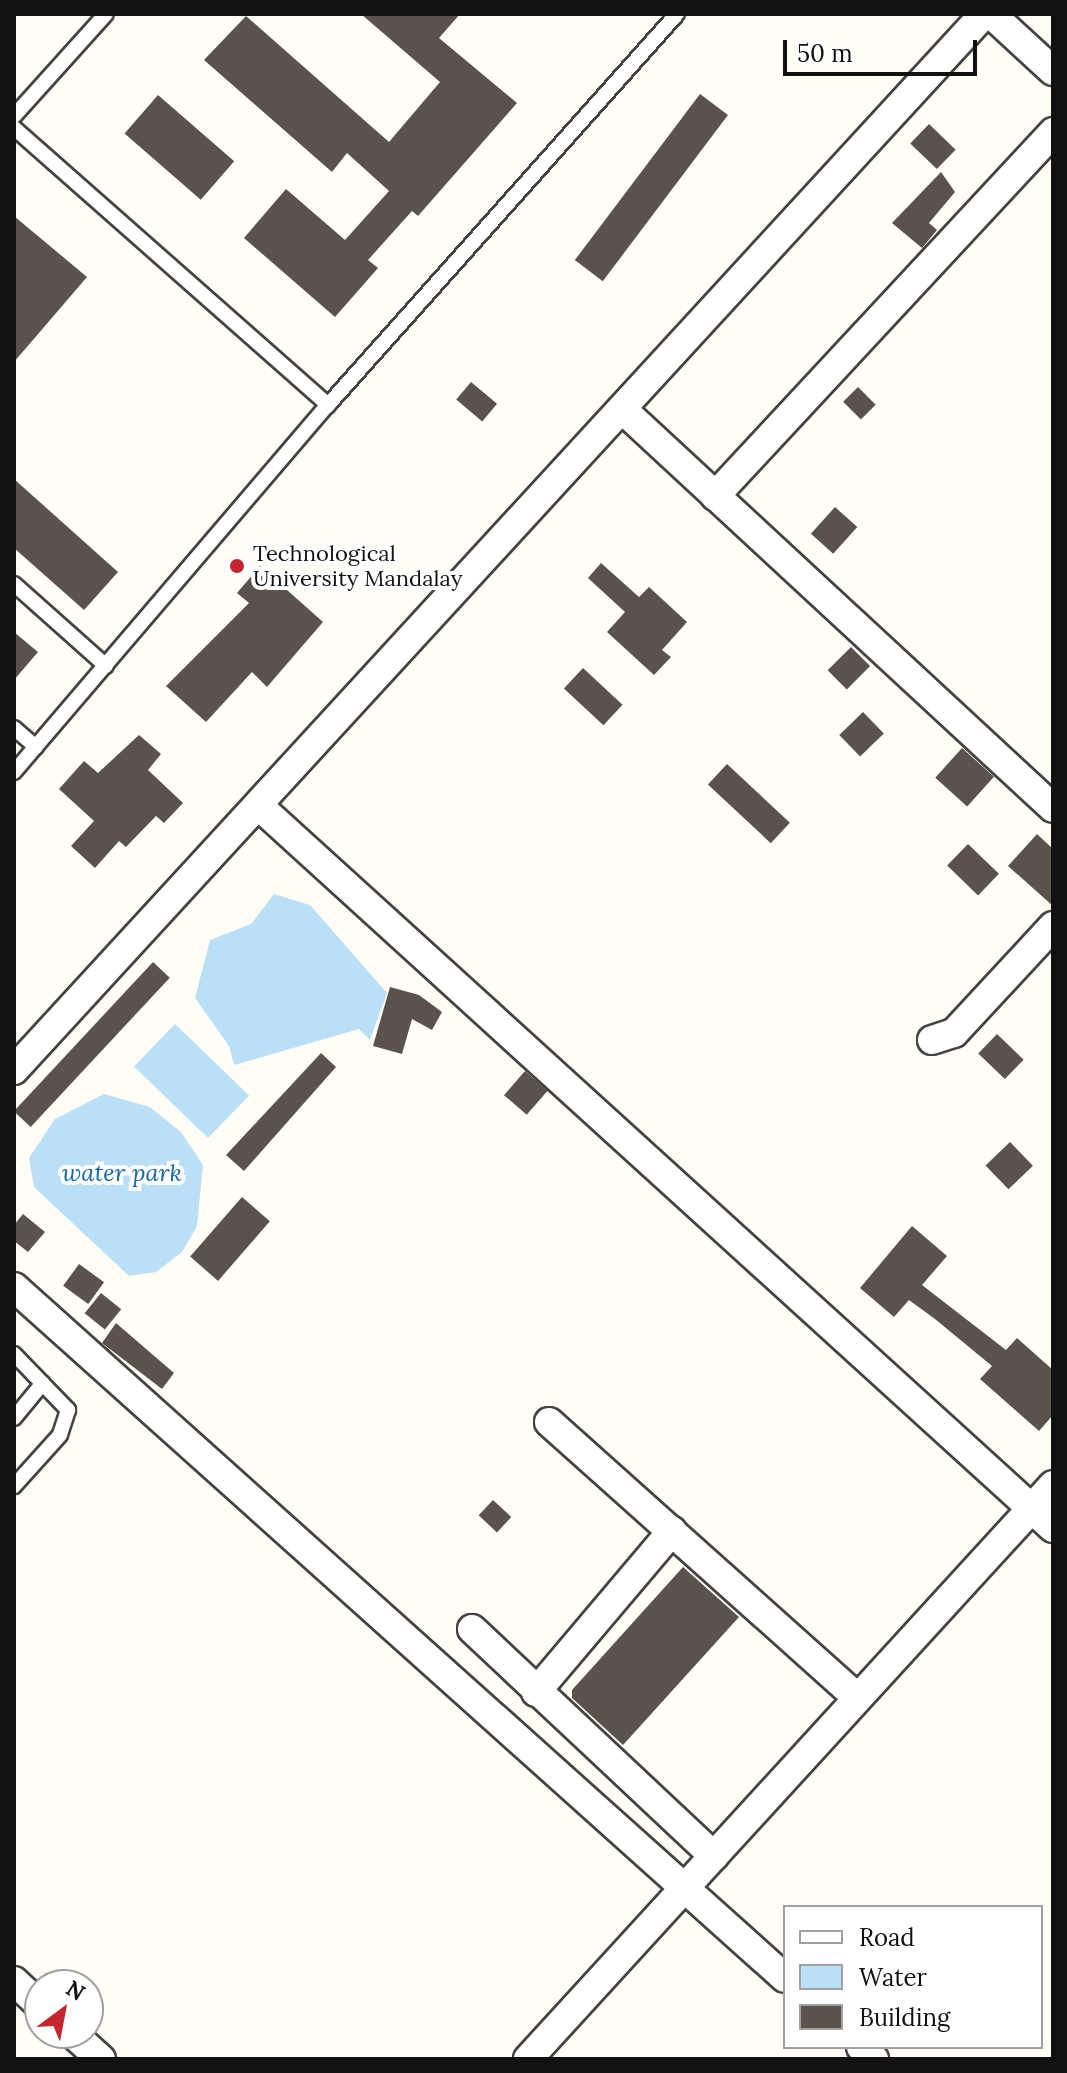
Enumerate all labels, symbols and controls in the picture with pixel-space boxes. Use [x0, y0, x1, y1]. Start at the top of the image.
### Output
scale bar [787, 24, 981, 74]
text: 50 m [797, 38, 853, 69]
place label: Technological University Mandalay [253, 540, 462, 592]
marker: Technological University Mandalay [228, 557, 246, 575]
water label: water park [62, 1159, 182, 1187]
legend [783, 1905, 1043, 2049]
text: Road [859, 1922, 915, 1953]
text: Water [859, 1962, 927, 1993]
north arrow [24, 1969, 104, 2049]
text: N [61, 1974, 90, 2007]
text: Building [859, 2002, 950, 2033]

